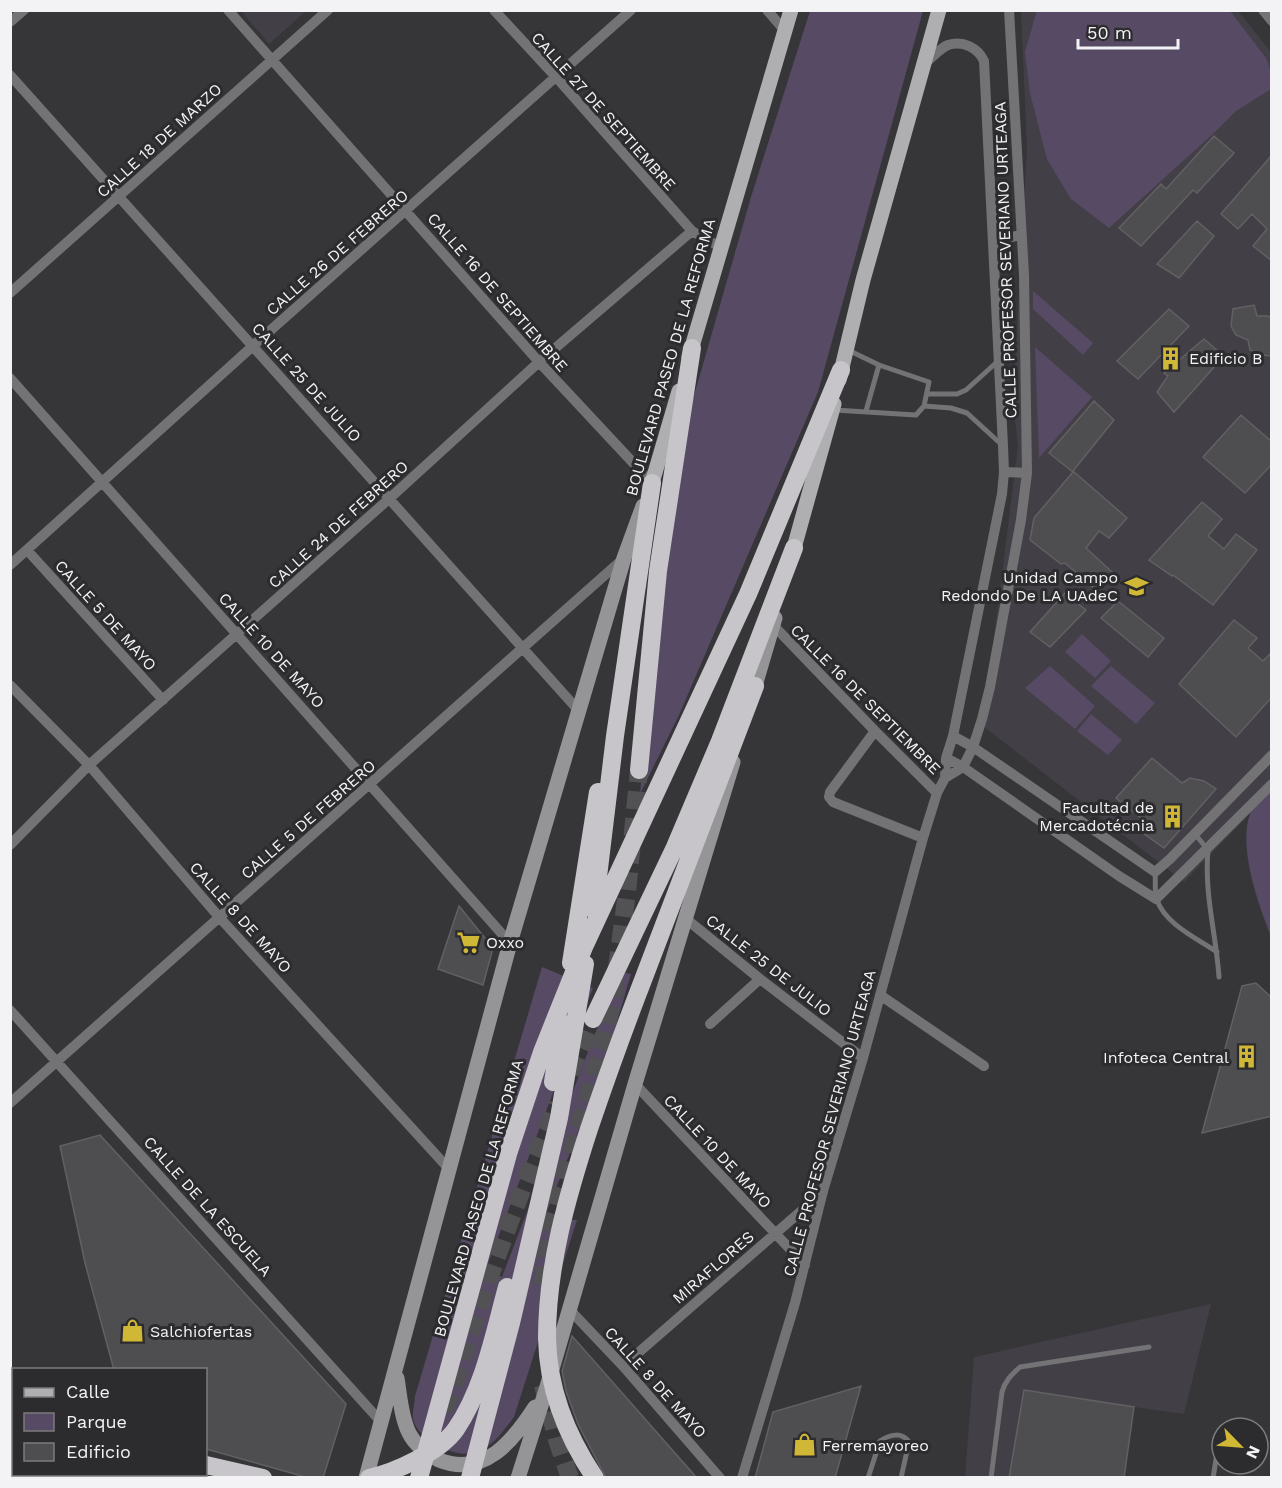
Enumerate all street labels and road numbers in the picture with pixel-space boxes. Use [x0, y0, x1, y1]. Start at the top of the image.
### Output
street label: CALLE 27 DE SEPTIEMBRE [528, 28, 680, 194]
street label: CALLE 18 DE MARZO [93, 79, 226, 201]
street label: CALLE PROFESOR SEVERIANO URTEAGA [990, 101, 1021, 419]
street label: CALLE 26 DE FEBRERO [262, 186, 412, 319]
street label: CALLE 16 DE SEPTIEMBRE [423, 209, 572, 376]
street label: BOULEVARD PASEO DE LA REFORMA [622, 216, 719, 498]
street label: CALLE 25 DE JULIO [248, 319, 365, 446]
street label: CALLE 24 DE FEBRERO [265, 457, 412, 592]
street label: CALLE 5 DE MAYO [51, 556, 160, 675]
street label: CALLE 10 DE MAYO [215, 589, 328, 712]
street label: CALLE 16 DE SEPTIEMBRE [787, 620, 945, 778]
street label: CALLE 5 DE FEBRERO [237, 756, 380, 883]
street label: CALLE 8 DE MAYO [186, 858, 295, 977]
street label: CALLE 25 DE JULIO [702, 911, 835, 1020]
street label: CALLE PROFESOR SEVERIANO URTEAGA [779, 967, 880, 1279]
street label: BOULEVARD PASEO DE LA REFORMA [430, 1057, 527, 1339]
street label: CALLE 10 DE MAYO [660, 1090, 775, 1212]
street label: CALLE DE LA ESCUELA [140, 1133, 276, 1280]
street label: MIRAFLORES [669, 1227, 758, 1308]
street label: CALLE 8 DE MAYO [601, 1323, 710, 1442]

